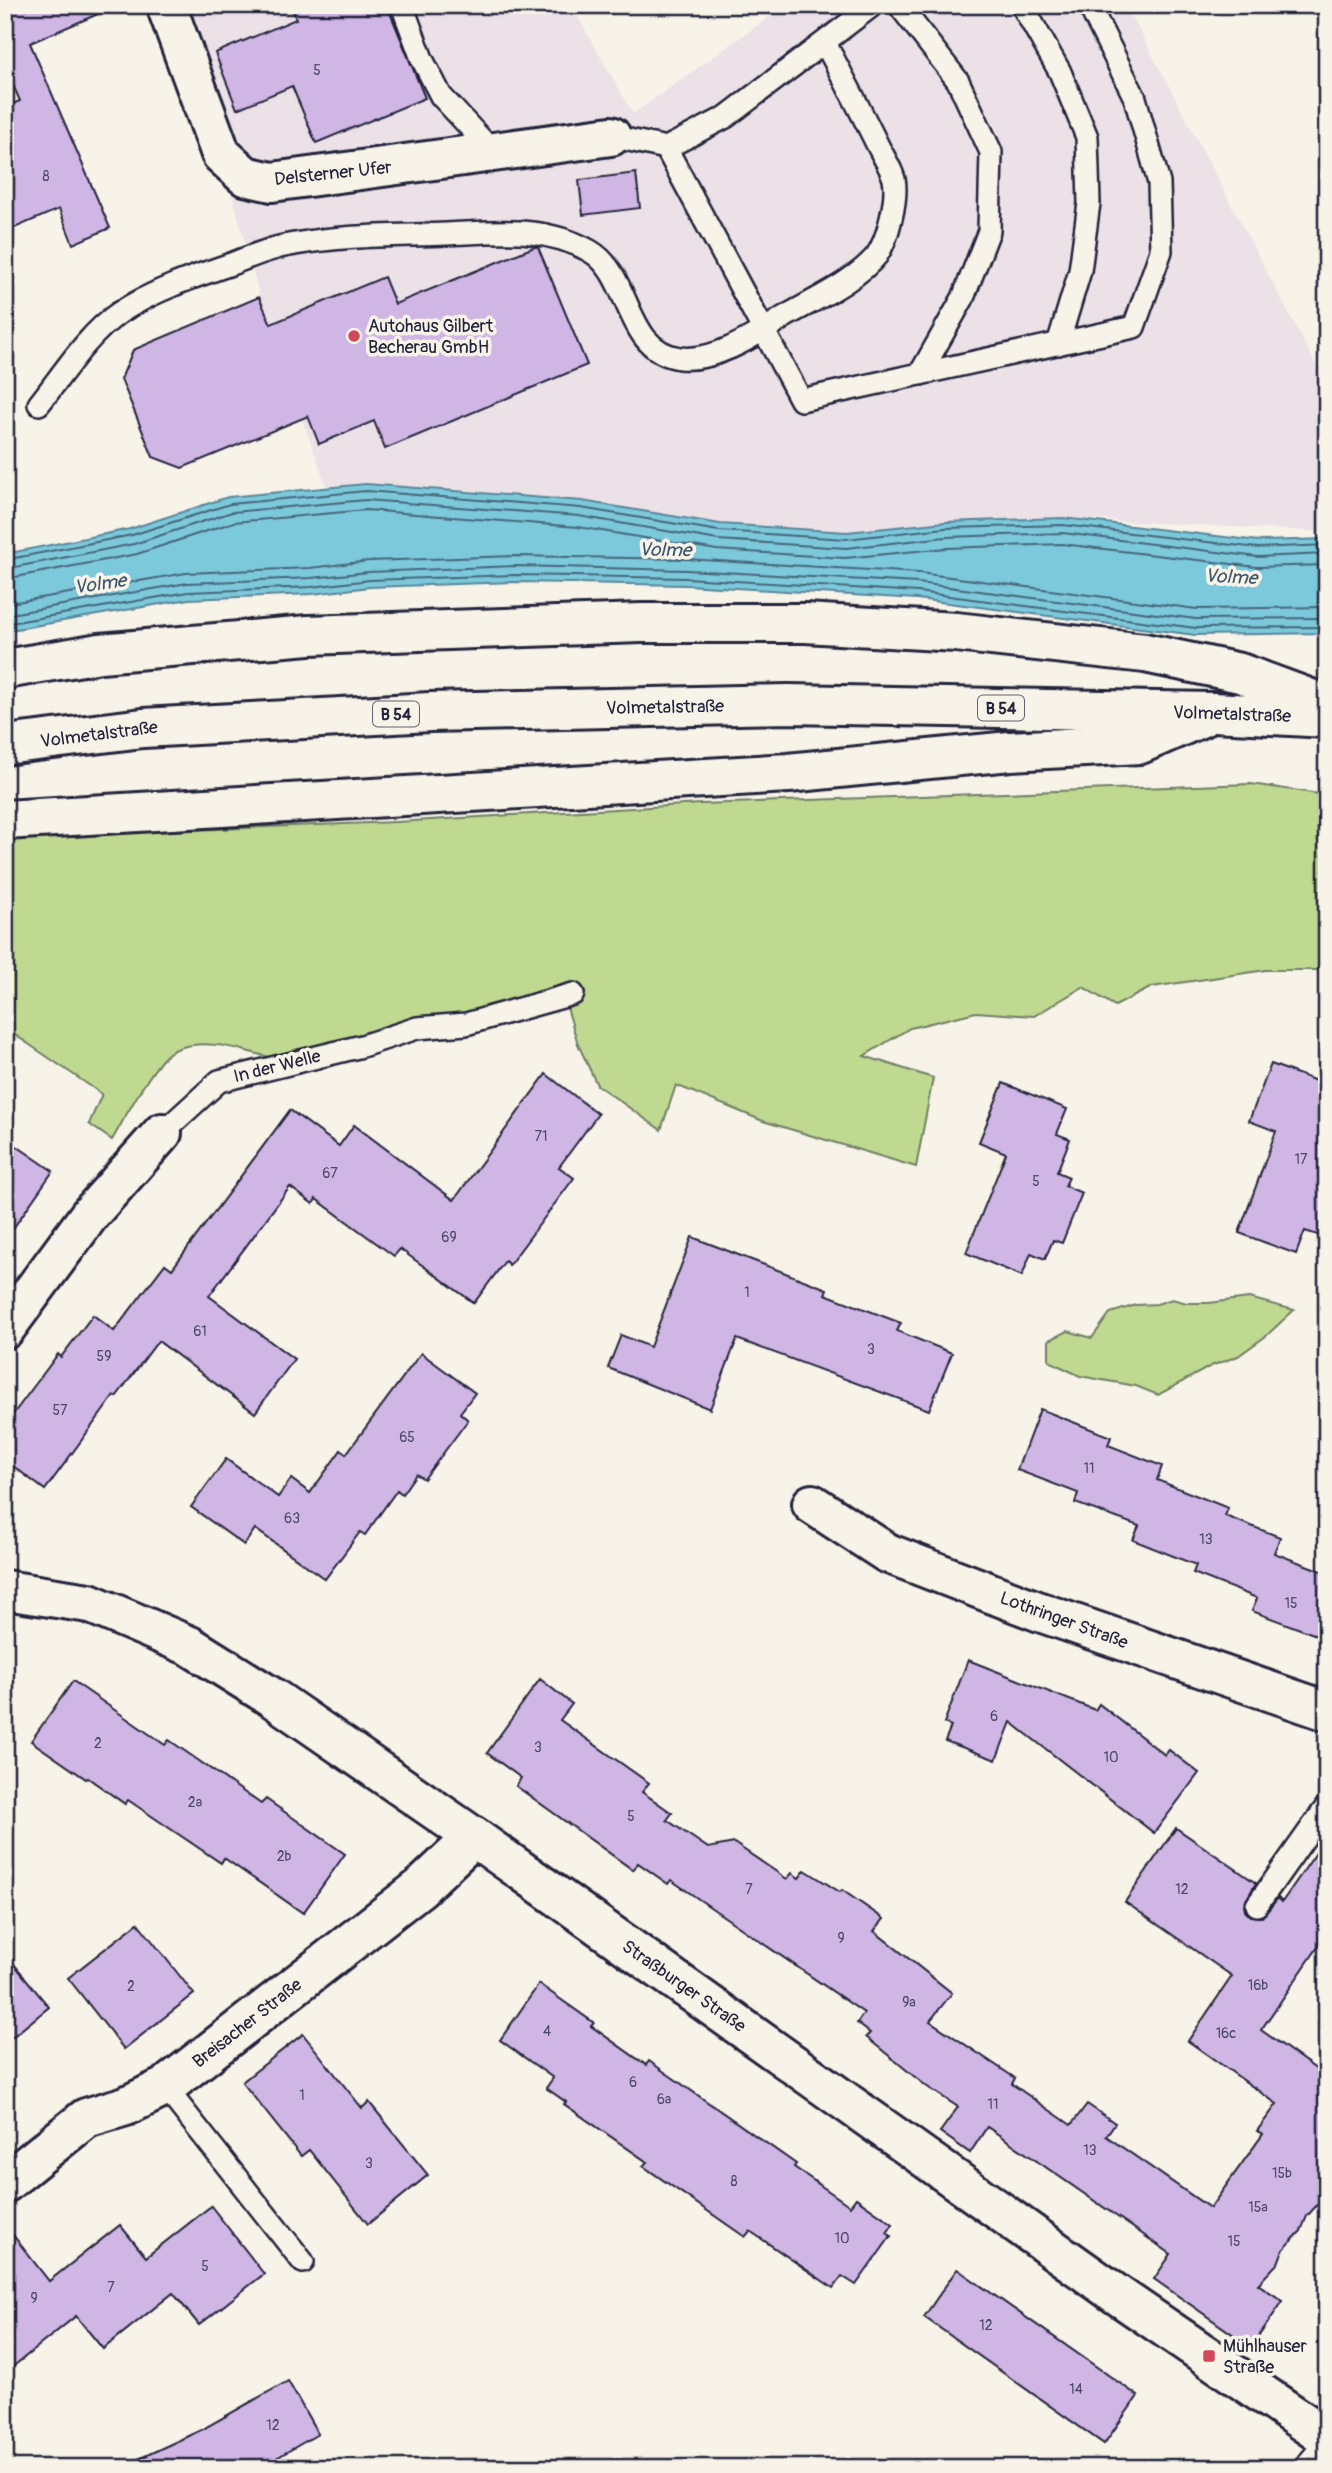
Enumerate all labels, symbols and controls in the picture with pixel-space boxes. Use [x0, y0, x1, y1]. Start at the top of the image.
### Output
house number: 5 [313, 62, 321, 79]
street label: Delsterner Ufer [273, 156, 393, 191]
house number: 8 [42, 168, 50, 185]
place label: Autohaus Gilbert Becherau GmbH [368, 315, 494, 359]
marker: Autohaus Gilbert Becherau GmbH [346, 328, 362, 344]
water label: Volme [639, 538, 693, 562]
water label: Volme [1204, 564, 1259, 590]
water label: Volme [73, 568, 129, 600]
street label: Volmetalstraße [606, 695, 724, 720]
road number: B 54 [978, 695, 1024, 720]
street label: Volmetalstraße [1172, 701, 1292, 728]
road number: B 54 [373, 702, 419, 726]
street label: Volmetalstraße [39, 716, 159, 753]
street label: In der Welle [231, 1045, 323, 1088]
house number: 71 [535, 1128, 547, 1145]
house number: 17 [1295, 1151, 1308, 1168]
house number: 67 [322, 1165, 338, 1182]
house number: 5 [1032, 1173, 1040, 1190]
house number: 69 [441, 1229, 457, 1246]
house number: 1 [744, 1284, 750, 1301]
house number: 61 [193, 1323, 207, 1340]
house number: 3 [867, 1341, 875, 1358]
house number: 59 [97, 1348, 111, 1365]
house number: 57 [53, 1402, 68, 1419]
house number: 65 [399, 1429, 415, 1446]
house number: 11 [1084, 1460, 1094, 1477]
house number: 63 [284, 1510, 300, 1527]
house number: 13 [1199, 1531, 1213, 1548]
street label: Lothringer Straße [997, 1587, 1131, 1654]
house number: 15 [1284, 1595, 1298, 1612]
house number: 6 [990, 1708, 998, 1725]
house number: 2 [94, 1735, 102, 1752]
house number: 3 [534, 1739, 542, 1756]
house number: 10 [1103, 1749, 1119, 1766]
house number: 2a [188, 1794, 202, 1811]
house number: 5 [627, 1808, 635, 1825]
house number: 2b [277, 1848, 291, 1865]
house number: 7 [745, 1881, 753, 1898]
house number: 12 [1175, 1881, 1189, 1898]
house number: 9 [837, 1930, 845, 1947]
street label: Straßburger Straße [617, 1935, 750, 2038]
street label: Breisacher Straße [188, 1973, 307, 2073]
house number: 16b [1248, 1977, 1268, 1994]
house number: 2 [127, 1978, 135, 1995]
house number: 9a [902, 1994, 916, 2011]
house number: 4 [543, 2023, 551, 2040]
house number: 16c [1216, 2025, 1236, 2042]
house number: 6 [629, 2074, 637, 2091]
house number: 1 [299, 2087, 305, 2104]
house number: 6a [657, 2091, 671, 2108]
house number: 11 [988, 2096, 998, 2113]
house number: 13 [1083, 2142, 1097, 2159]
house number: 3 [365, 2155, 373, 2172]
house number: 15b [1272, 2165, 1292, 2182]
house number: 8 [730, 2173, 738, 2190]
house number: 15a [1248, 2199, 1268, 2216]
house number: 10 [834, 2230, 850, 2247]
house number: 15 [1227, 2233, 1241, 2250]
house number: 5 [201, 2258, 209, 2275]
house number: 7 [107, 2279, 115, 2296]
house number: 9 [30, 2290, 38, 2307]
house number: 12 [979, 2317, 993, 2334]
place label: Mühlhauser Straße [1223, 2335, 1307, 2379]
marker: Mühlhauser Straße [1201, 2348, 1217, 2364]
house number: 14 [1069, 2381, 1083, 2398]
house number: 12 [266, 2417, 280, 2434]

